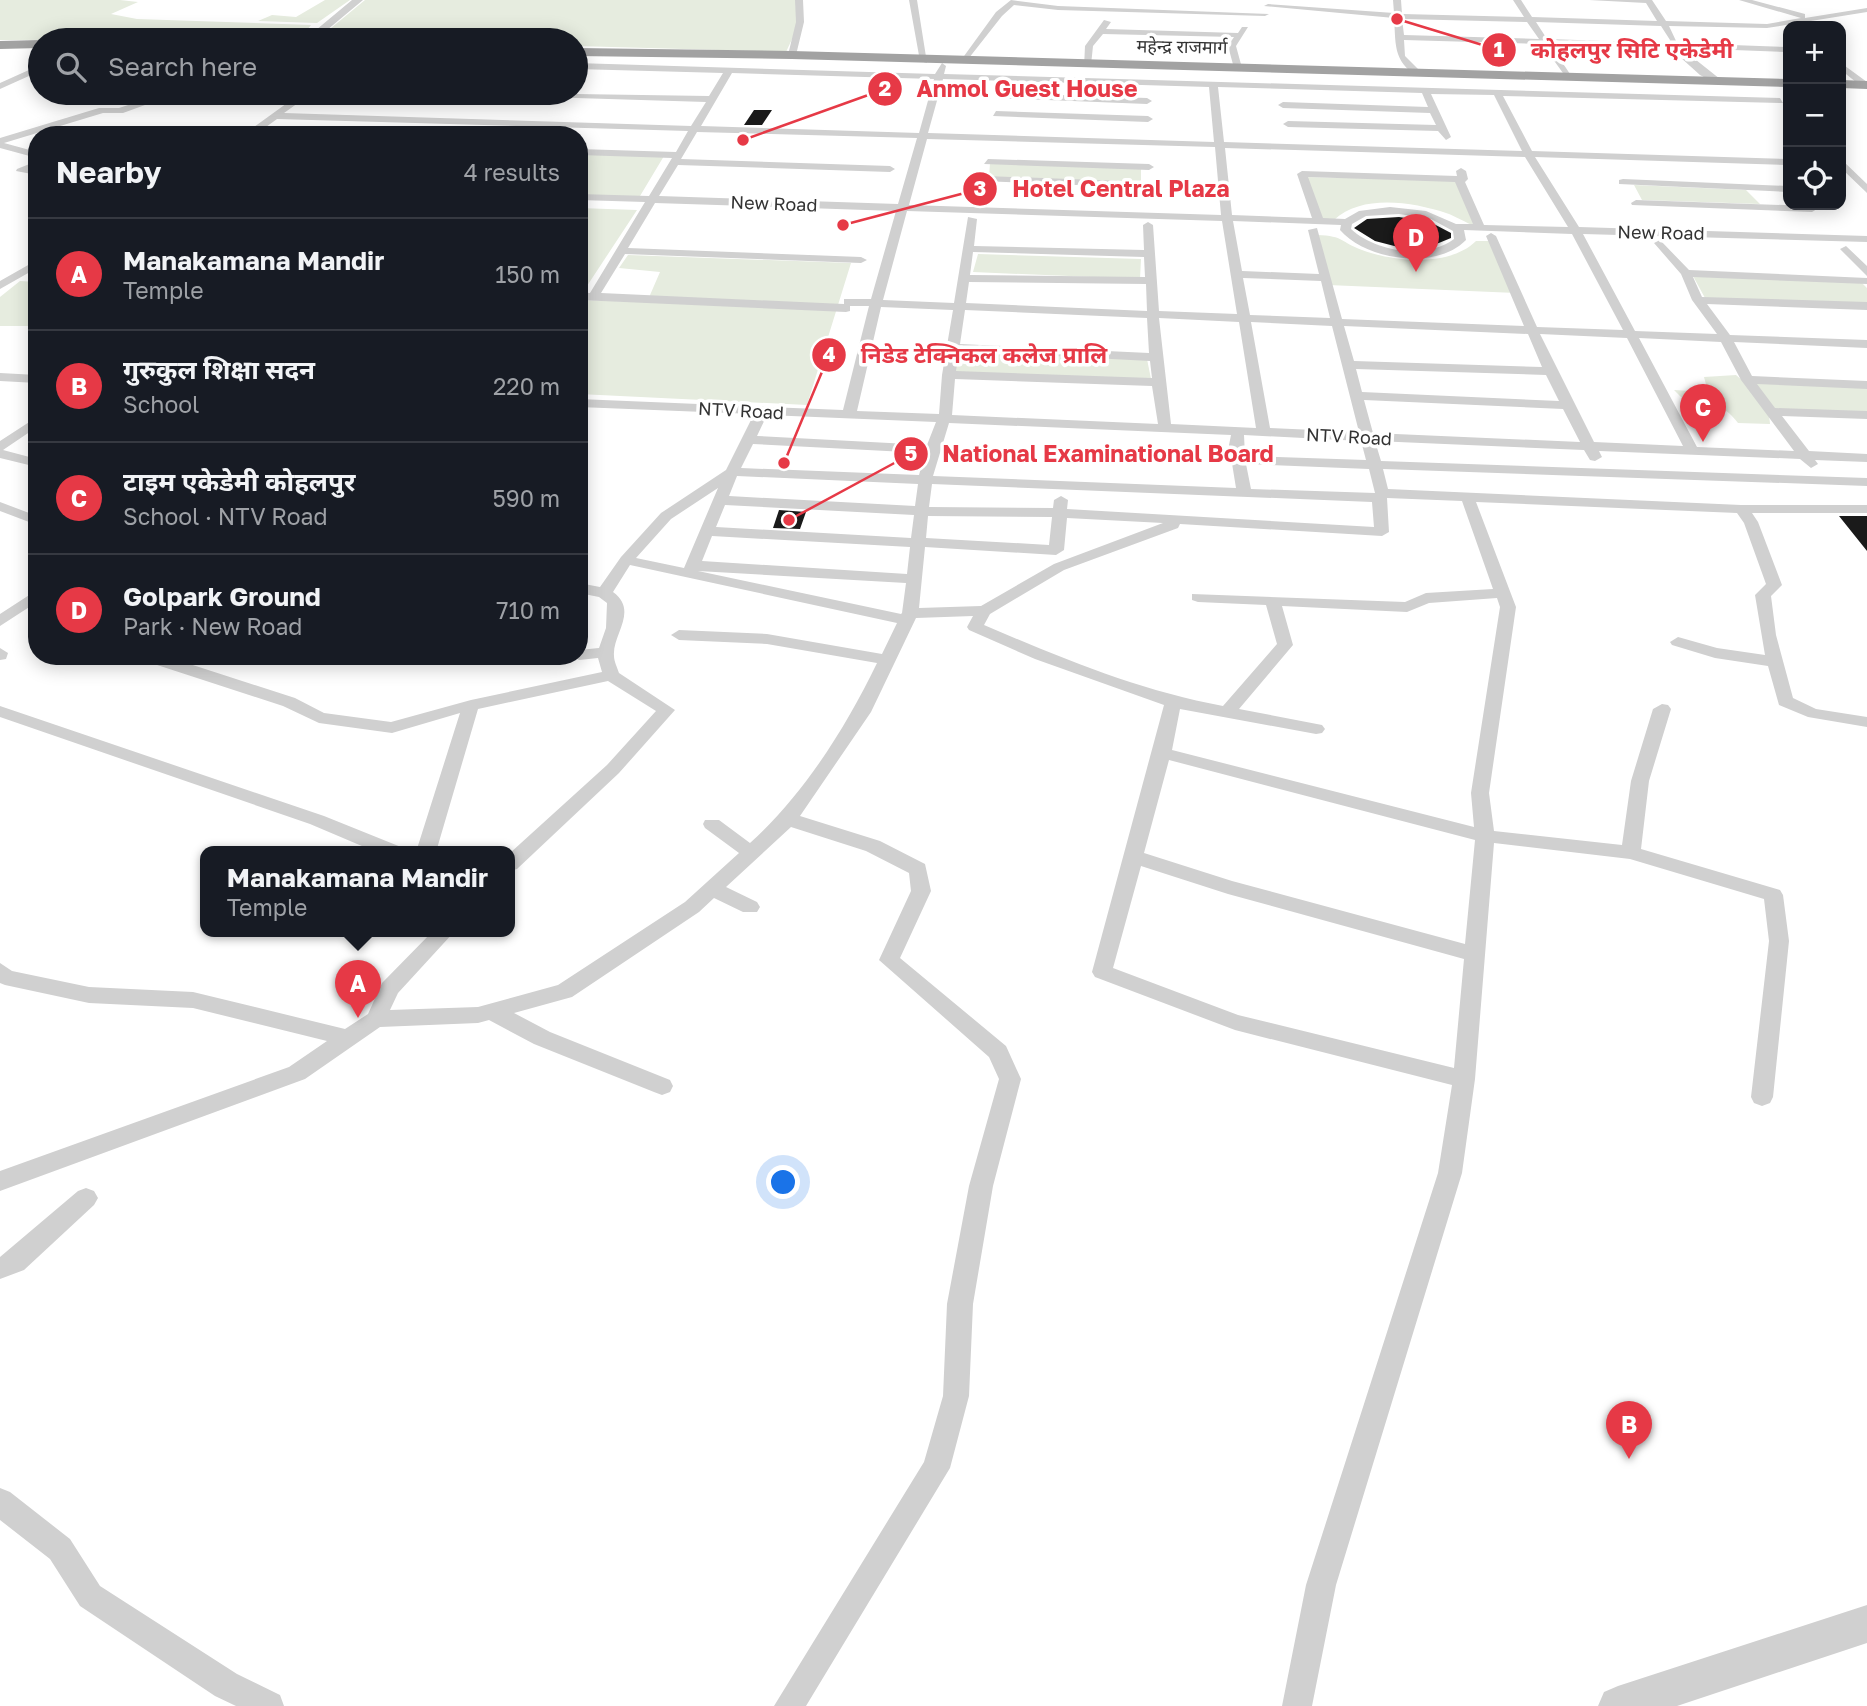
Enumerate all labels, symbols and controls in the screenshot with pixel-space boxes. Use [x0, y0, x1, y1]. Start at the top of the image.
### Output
map controls [1783, 21, 1846, 210]
button: + [1783, 21, 1846, 84]
search box [28, 28, 588, 105]
callout: कोहलपुर सिटि एकेडेमी [1482, 28, 1747, 72]
street label: महेन्द्र राजमार्ग [1136, 34, 1229, 58]
text: कोहलपुर सिटि एकेडेमी [1531, 35, 1734, 64]
text: 1 [1494, 36, 1505, 62]
icon: search [52, 48, 90, 86]
text: Search here [108, 51, 257, 82]
callout: Anmol Guest House [867, 67, 1151, 111]
text: Anmol Guest House [917, 74, 1137, 102]
text: 2 [879, 75, 892, 101]
button: − [1783, 84, 1846, 147]
button: locate [1783, 147, 1846, 210]
text: Nearby [56, 154, 161, 190]
text: 4 results [464, 158, 560, 186]
callout: Hotel Central Plaza [963, 167, 1243, 211]
text: Hotel Central Plaza [1012, 174, 1230, 202]
text: 3 [974, 175, 986, 201]
street label: New Road [730, 190, 818, 216]
pin: D [1393, 214, 1439, 272]
street label: New Road [1617, 220, 1705, 244]
text: Manakamana Mandir [123, 245, 384, 276]
text: A [71, 260, 87, 288]
text: 150 m [495, 260, 560, 288]
text: Temple [123, 276, 204, 304]
callout: निडेड टेक्निकल कलेज प्रालि [812, 333, 1121, 377]
text: निडेड टेक्निकल कलेज प्रालि [861, 340, 1108, 368]
text: 4 [822, 341, 836, 367]
text: गुरुकुल शिक्षा सदन [123, 354, 315, 385]
text: B [71, 372, 87, 400]
text: 220 m [493, 372, 560, 400]
pin: C [1680, 384, 1726, 442]
text: School [123, 390, 199, 418]
street label: NTV Road [698, 397, 785, 423]
street label: NTV Road [1306, 423, 1393, 449]
callout: National Examinational Board [893, 432, 1287, 476]
text: National Examinational Board [942, 439, 1274, 467]
text: 5 [905, 440, 918, 466]
text: टाइम एकेडेमी कोहलपुर [123, 466, 356, 497]
text: C [71, 484, 87, 512]
text: 590 m [492, 484, 560, 512]
text: School · NTV Road [123, 502, 328, 530]
text: Golpark Ground [123, 581, 321, 612]
text: D [71, 596, 87, 624]
text: 710 m [496, 596, 560, 624]
text: Park · New Road [123, 612, 303, 640]
popup [200, 846, 515, 937]
text: Manakamana Mandir [227, 862, 488, 893]
text: Temple [227, 893, 307, 921]
pin: A [335, 960, 381, 1018]
your location [766, 1165, 800, 1199]
pin: B [1606, 1401, 1652, 1459]

